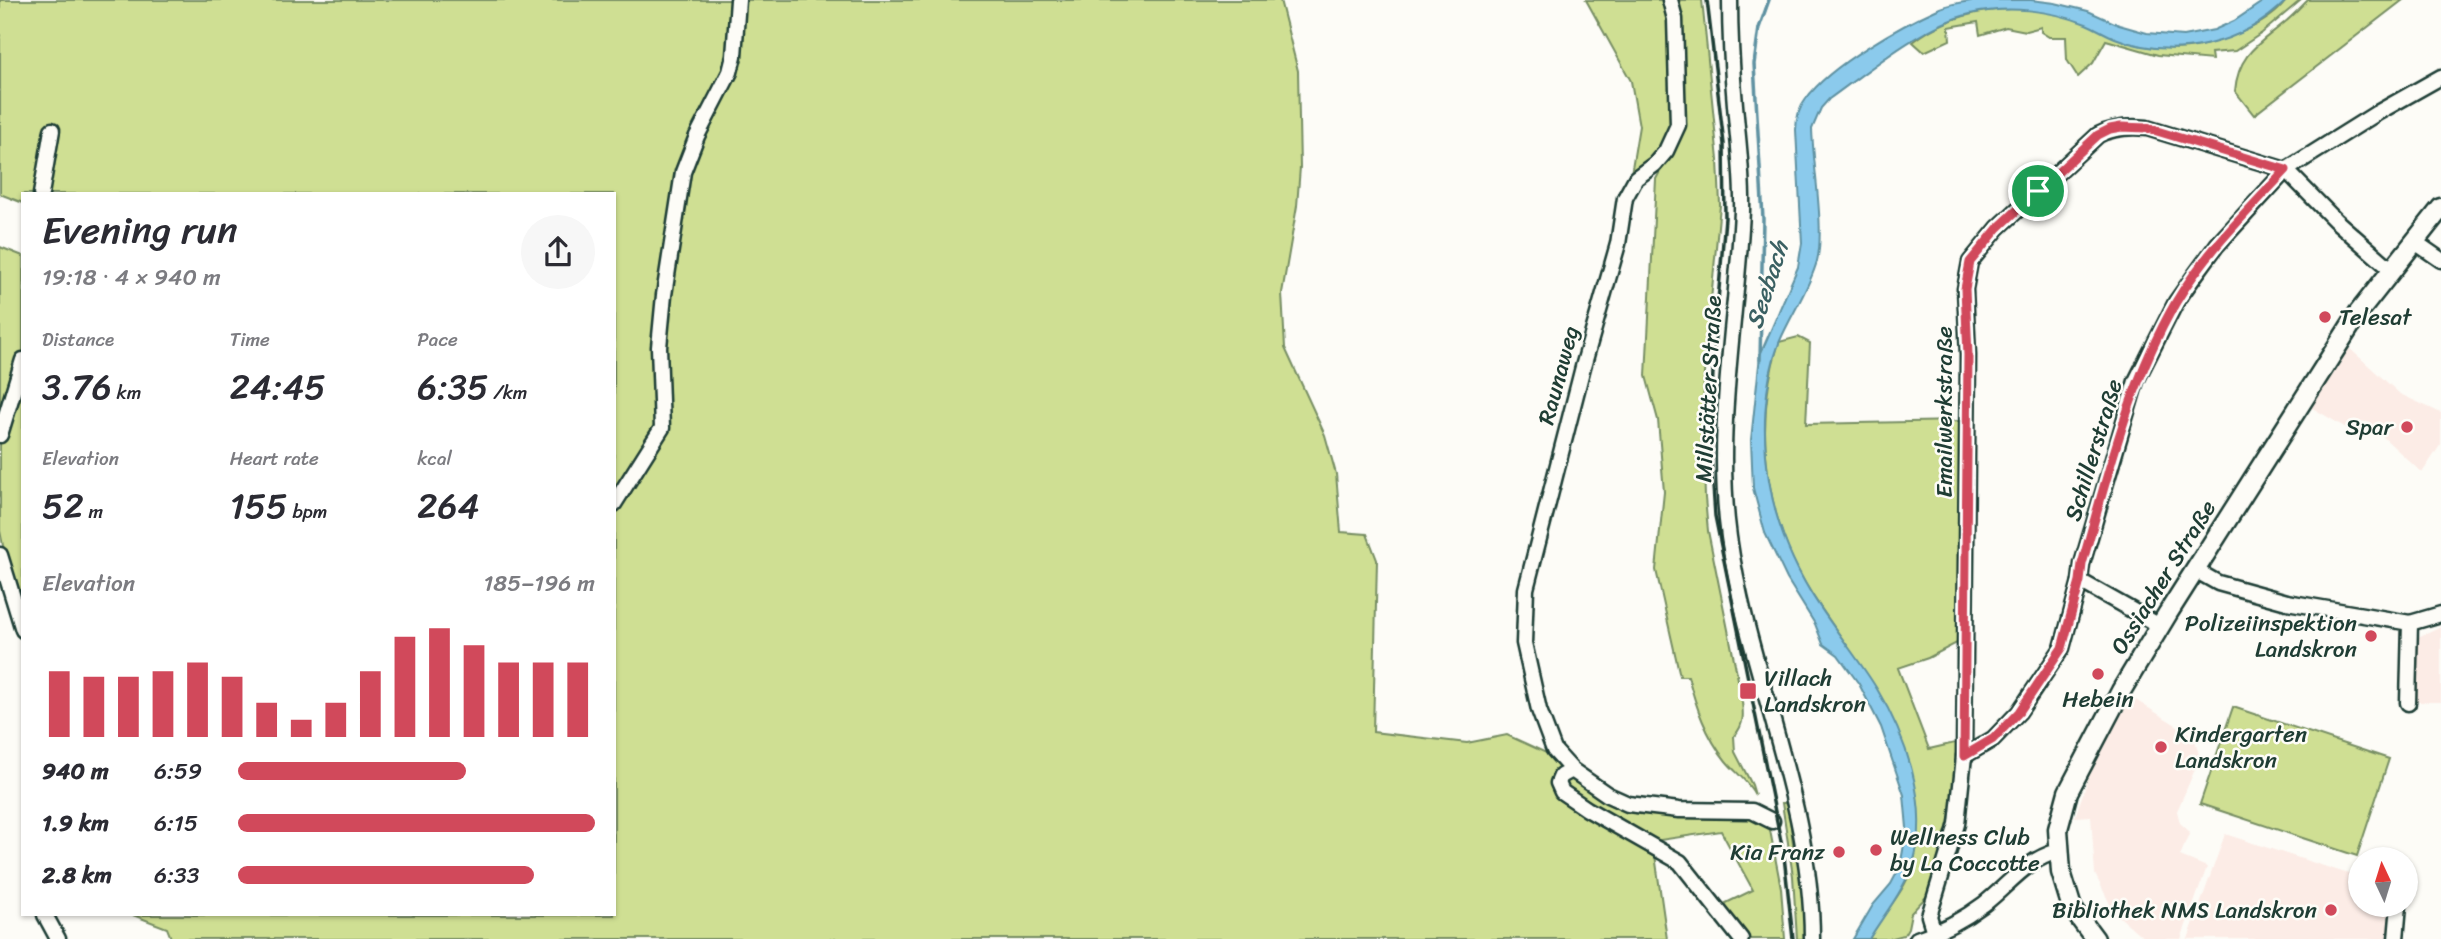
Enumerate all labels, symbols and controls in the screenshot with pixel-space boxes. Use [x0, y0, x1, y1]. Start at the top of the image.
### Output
pin [2008, 161, 2068, 221]
icon: arrive [2019, 172, 2057, 210]
text: Evening run [42, 197, 238, 264]
button: share [521, 215, 595, 289]
water label: Seebach [1733, 234, 1802, 334]
text: 19:18 · 4 × 940 m [42, 257, 221, 298]
street label: Millstätter Straße [1683, 295, 1734, 484]
place label: Telesat [2339, 297, 2413, 338]
marker: Telesat [2317, 309, 2333, 325]
street label: Raunaweg [1526, 321, 1591, 429]
text: Distance [42, 323, 114, 356]
text: Time [230, 323, 270, 356]
text: Pace [417, 323, 458, 356]
street label: Emailwerkstraße [1924, 326, 1965, 498]
text: 3.76 [42, 356, 112, 418]
text: 24:45 [230, 356, 326, 418]
text: 6:35 [417, 356, 488, 418]
street label: Schillerstraße [2052, 374, 2135, 526]
text: km [112, 376, 141, 409]
text: /km [488, 376, 527, 409]
place label: Spar [2345, 407, 2395, 448]
marker: Spar [2399, 419, 2415, 435]
text: Elevation [42, 442, 119, 475]
text: Heart rate [230, 442, 319, 475]
text: kcal [417, 442, 452, 475]
text: 52 [42, 475, 84, 537]
text: 155 [230, 475, 287, 537]
text: 264 [417, 475, 479, 537]
street label: Ossiacher Straße [2099, 491, 2228, 663]
text: m [84, 495, 103, 528]
text: bpm [287, 495, 327, 528]
text: Elevation [42, 563, 135, 604]
text: 185–196 m [483, 563, 595, 604]
place label: Polizeiinspektion Landskron [2185, 603, 2358, 670]
marker: Polizeiinspektion Landskron [2363, 628, 2379, 644]
place label: Villach Landskron [1764, 658, 1866, 725]
marker: Hebein [2090, 666, 2106, 682]
place label: Hebein [2062, 679, 2134, 720]
marker: Villach Landskron [1738, 681, 1758, 701]
place label: Kindergarten Landskron [2175, 714, 2307, 781]
marker: Kindergarten Landskron [2153, 739, 2169, 755]
text: 940 m [42, 751, 109, 792]
text: 6:59 [154, 751, 202, 792]
text: 1.9 km [42, 803, 109, 844]
text: 6:15 [154, 803, 198, 844]
place label: Wellness Club by La Coccotte [1890, 817, 2040, 884]
place label: Kia Franz [1730, 832, 1825, 873]
marker: Wellness Club by La Coccotte [1868, 842, 1884, 858]
marker: Kia Franz [1831, 844, 1847, 860]
north arrow [2348, 847, 2418, 917]
map controls [2348, 847, 2418, 917]
text: 2.8 km [42, 855, 112, 896]
text: 6:33 [154, 855, 199, 896]
place label: Bibliothek NMS Landskron [2052, 890, 2318, 931]
marker: Bibliothek NMS Landskron [2323, 902, 2339, 918]

